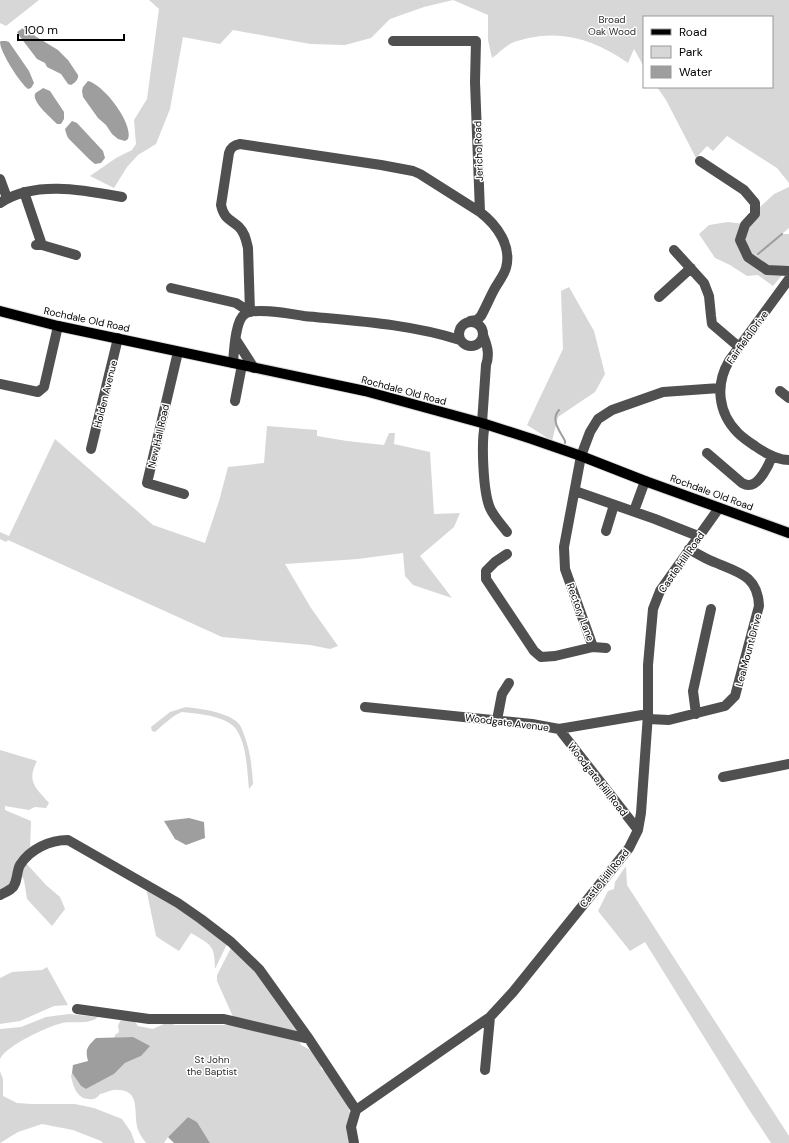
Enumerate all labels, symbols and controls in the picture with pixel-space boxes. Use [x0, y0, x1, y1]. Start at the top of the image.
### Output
park label: Broad Oak Wood [588, 13, 636, 38]
scale bar [18, 16, 124, 42]
legend [643, 16, 773, 88]
text: 100 m [24, 22, 58, 38]
text: Road [679, 24, 707, 40]
text: Park [679, 44, 703, 60]
text: Water [679, 64, 713, 80]
street label: Jericho Road [471, 121, 486, 181]
street label: Rochdale Old Road [43, 304, 131, 335]
street label: Fairfield Drive [724, 308, 771, 366]
street label: Holden Avenue [91, 359, 120, 429]
street label: Rochdale Old Road [360, 373, 448, 408]
street label: New Hall Road [145, 403, 172, 469]
street label: Rochdale Old Road [668, 471, 755, 514]
street label: Castle Hill Road [656, 529, 707, 595]
street label: Rectory Lane [564, 581, 597, 643]
street label: Lea Mount Drive [733, 612, 765, 688]
street label: Woodgate Avenue [464, 711, 550, 734]
street label: Woodgate Hill Road [565, 740, 630, 819]
street label: Castle Hill Road [577, 846, 632, 910]
park label: St John the Baptist [187, 1053, 237, 1078]

